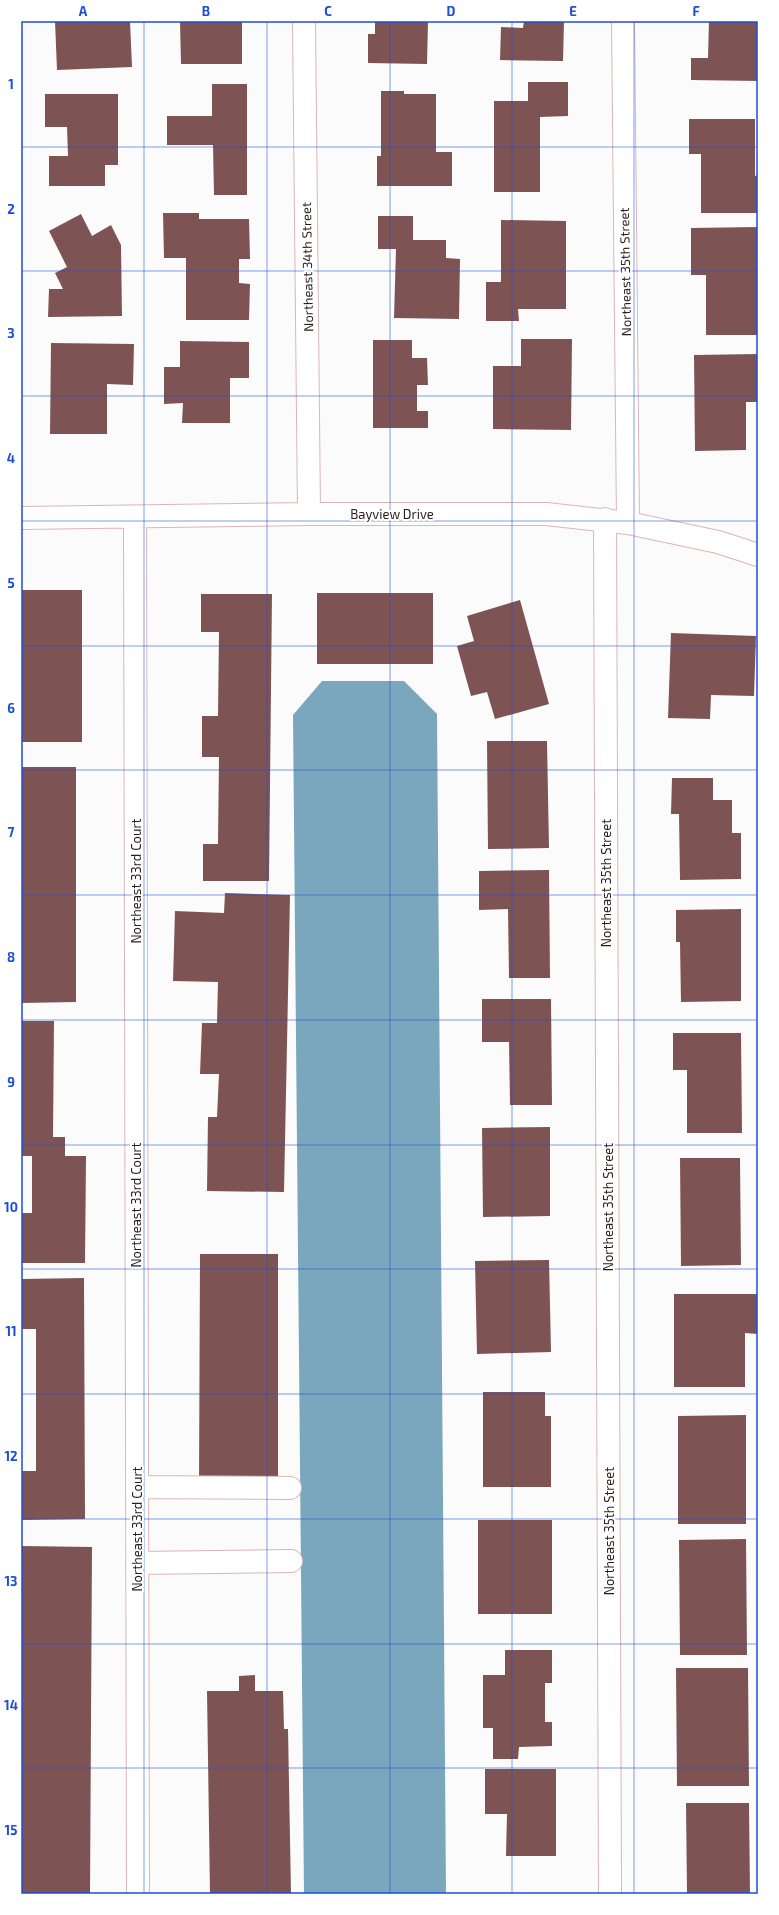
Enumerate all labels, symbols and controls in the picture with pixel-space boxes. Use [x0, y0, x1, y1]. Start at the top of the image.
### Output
text: A [79, 3, 88, 19]
text: B [202, 3, 210, 19]
text: C [324, 3, 332, 19]
text: D [447, 3, 456, 19]
text: E [569, 3, 577, 19]
text: F [692, 3, 700, 19]
text: 1 [8, 76, 14, 92]
text: 2 [7, 201, 15, 217]
street label: Northeast 34th Street [298, 202, 316, 332]
street label: Northeast 35th Street [616, 208, 634, 336]
text: 3 [7, 325, 15, 341]
text: 4 [7, 450, 15, 466]
street label: Bayview Drive [350, 506, 434, 522]
text: 5 [7, 575, 15, 591]
text: 6 [7, 700, 15, 716]
street label: Northeast 33rd Court [128, 818, 144, 944]
street label: Northeast 35th Street [598, 819, 614, 947]
text: 7 [8, 824, 15, 840]
text: 8 [7, 949, 15, 965]
text: 9 [7, 1074, 15, 1090]
street label: Northeast 33rd Court [128, 1142, 144, 1268]
street label: Northeast 35th Street [600, 1143, 616, 1271]
text: 10 [4, 1199, 18, 1215]
text: 11 [5, 1323, 17, 1339]
text: 12 [4, 1448, 18, 1464]
street label: Northeast 33rd Court [129, 1466, 145, 1592]
street label: Northeast 35th Street [601, 1467, 617, 1595]
text: 13 [5, 1573, 18, 1589]
text: 14 [4, 1697, 18, 1713]
text: 15 [5, 1822, 17, 1838]

